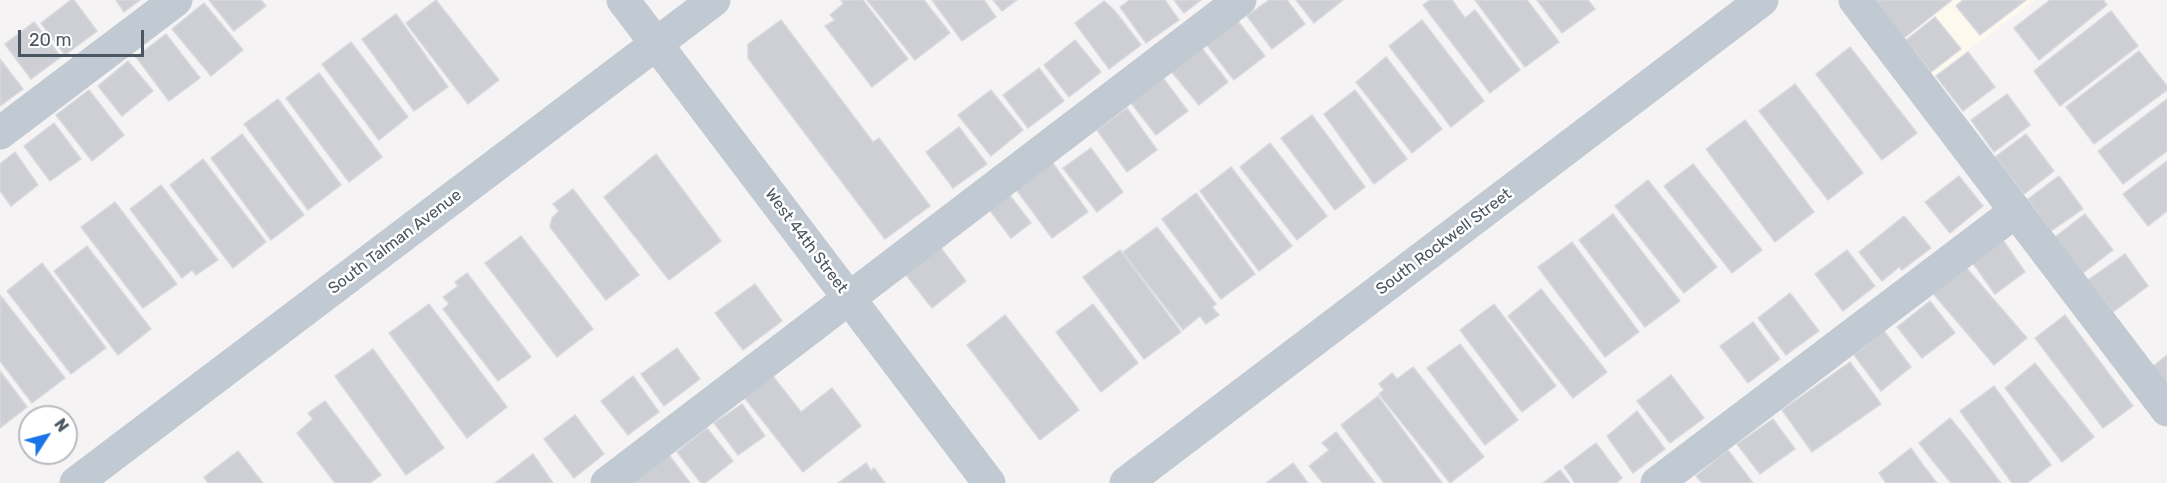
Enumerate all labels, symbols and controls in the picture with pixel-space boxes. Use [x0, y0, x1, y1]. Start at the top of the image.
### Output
scale bar [21, 18, 147, 56]
text: 20 m [29, 29, 71, 51]
street label: West 44th Street [760, 185, 852, 297]
street label: South Rockwell Street [1372, 185, 1516, 299]
street label: South Talman Avenue [325, 186, 465, 298]
north arrow [18, 405, 78, 465]
text: N [50, 415, 72, 436]

